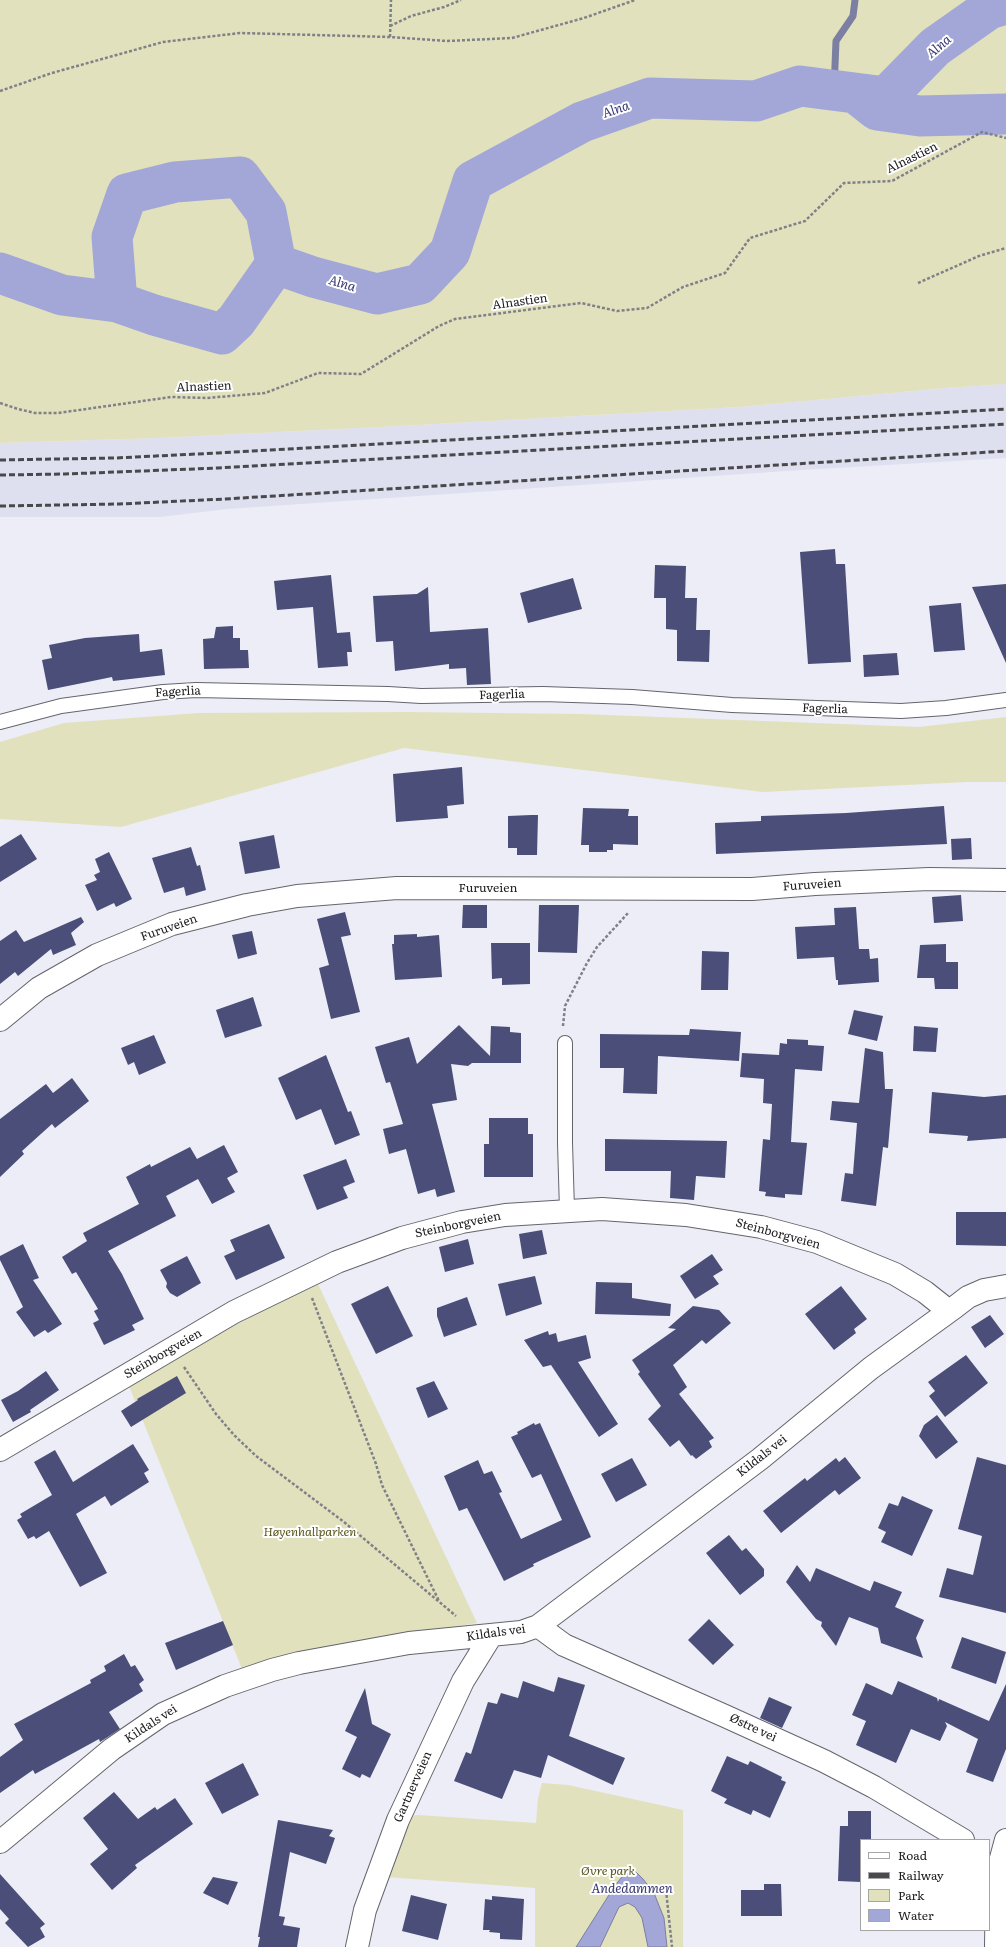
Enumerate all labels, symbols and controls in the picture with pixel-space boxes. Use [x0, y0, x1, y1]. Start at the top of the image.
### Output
water label: Alna [923, 32, 955, 62]
water label: Alna [600, 98, 632, 122]
street label: Alnastien [884, 139, 940, 177]
water label: Alna [327, 273, 357, 295]
street label: Alnastien [492, 291, 548, 313]
street label: Alnastien [176, 379, 232, 395]
street label: Fagerlia [155, 684, 201, 700]
street label: Fagerlia [479, 687, 525, 703]
street label: Fagerlia [802, 701, 848, 717]
street label: Furuveien [782, 876, 842, 894]
street label: Furuveien [459, 881, 517, 895]
street label: Furuveien [139, 912, 199, 944]
street label: Steinborgveien [414, 1209, 502, 1241]
street label: Steinborgveien [734, 1216, 822, 1252]
street label: Steinborgveien [122, 1326, 204, 1382]
street label: Kildals vei [734, 1432, 790, 1480]
park label: Høyenhallparken [264, 1525, 356, 1539]
street label: Kildals vei [465, 1622, 527, 1644]
street label: Kildals vei [122, 1702, 180, 1746]
street label: Østre vei [727, 1711, 779, 1745]
street label: Gartnerveien [391, 1749, 435, 1825]
legend [860, 1839, 990, 1931]
text: Road [898, 1846, 927, 1864]
park label: Øvre park [581, 1864, 635, 1878]
text: Railway [898, 1866, 944, 1884]
water label: Andedammen [591, 1881, 673, 1897]
text: Park [898, 1886, 924, 1904]
text: Water [898, 1906, 934, 1924]

